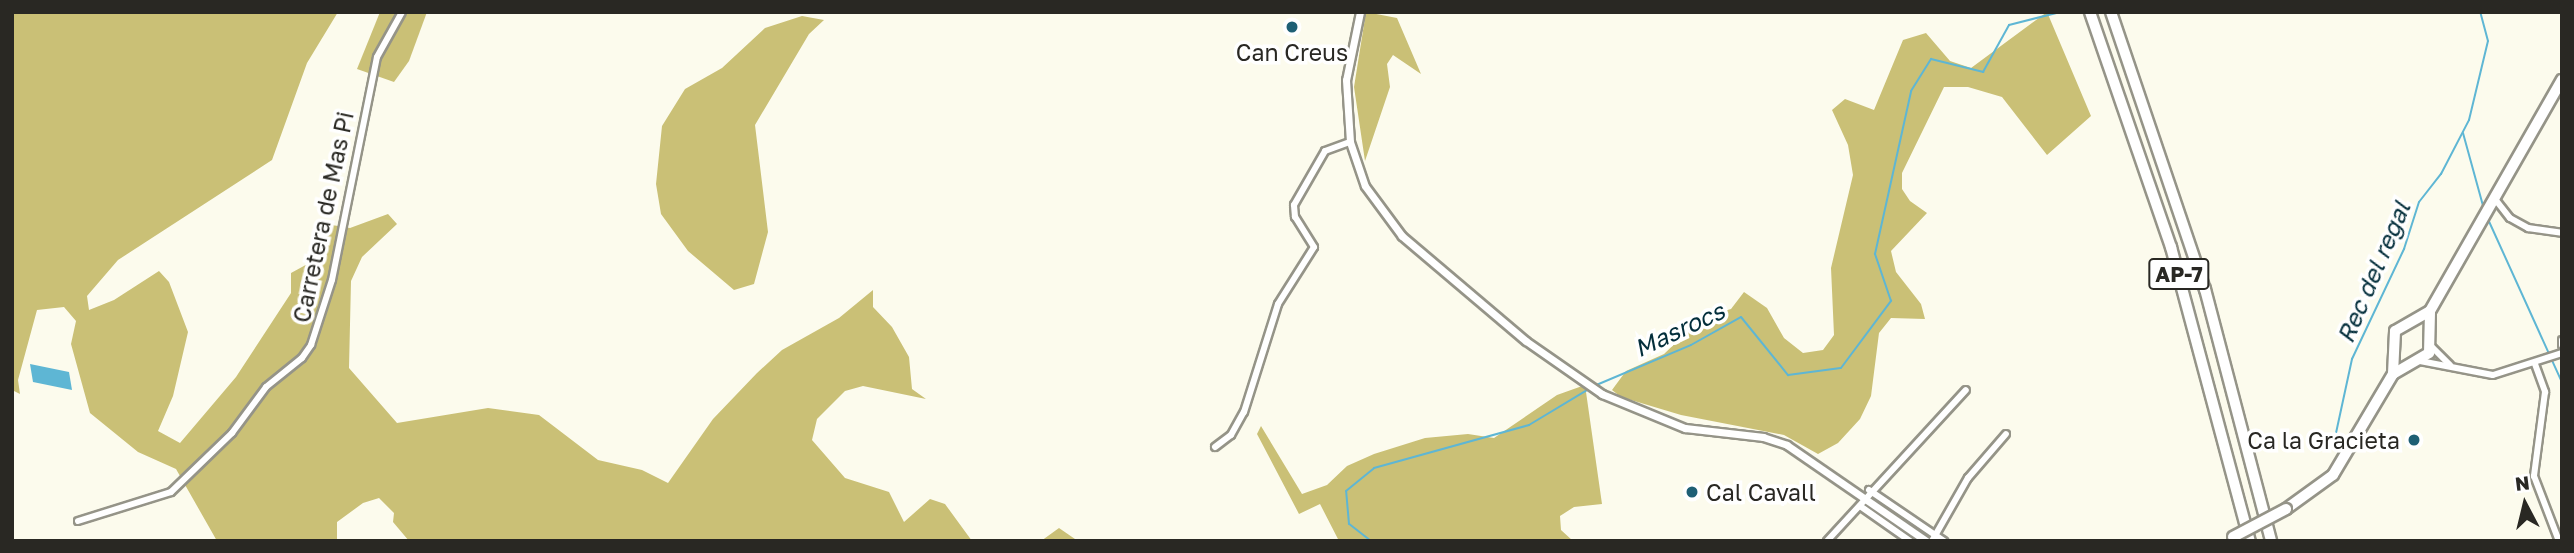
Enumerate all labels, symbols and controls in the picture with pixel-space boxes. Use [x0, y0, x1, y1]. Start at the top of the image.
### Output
marker: Can Creus [1284, 19, 1300, 35]
place label: Can Creus [1236, 38, 1348, 66]
street label: Carretera de Mas Pi [287, 109, 359, 325]
water label: Rec del regal [2330, 197, 2416, 347]
road number: AP-7 [2148, 256, 2210, 292]
water label: Masrocs [1629, 296, 1729, 362]
place label: Ca la Gracieta [2247, 426, 2400, 454]
marker: Ca la Gracieta [2406, 432, 2422, 448]
north arrow [2490, 469, 2560, 539]
text: N [2514, 470, 2531, 495]
place label: Cal Cavall [1706, 478, 1816, 506]
marker: Cal Cavall [1684, 484, 1700, 500]

